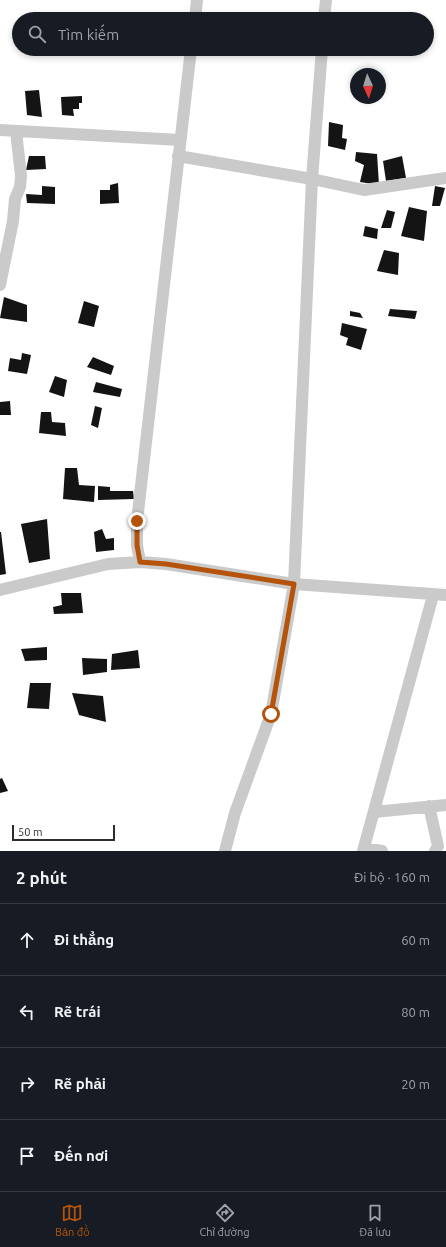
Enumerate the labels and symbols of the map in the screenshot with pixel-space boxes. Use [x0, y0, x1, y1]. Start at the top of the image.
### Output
north arrow [350, 68, 386, 104]
route end [128, 512, 146, 530]
route start [262, 705, 280, 723]
scale bar [12, 823, 115, 842]

